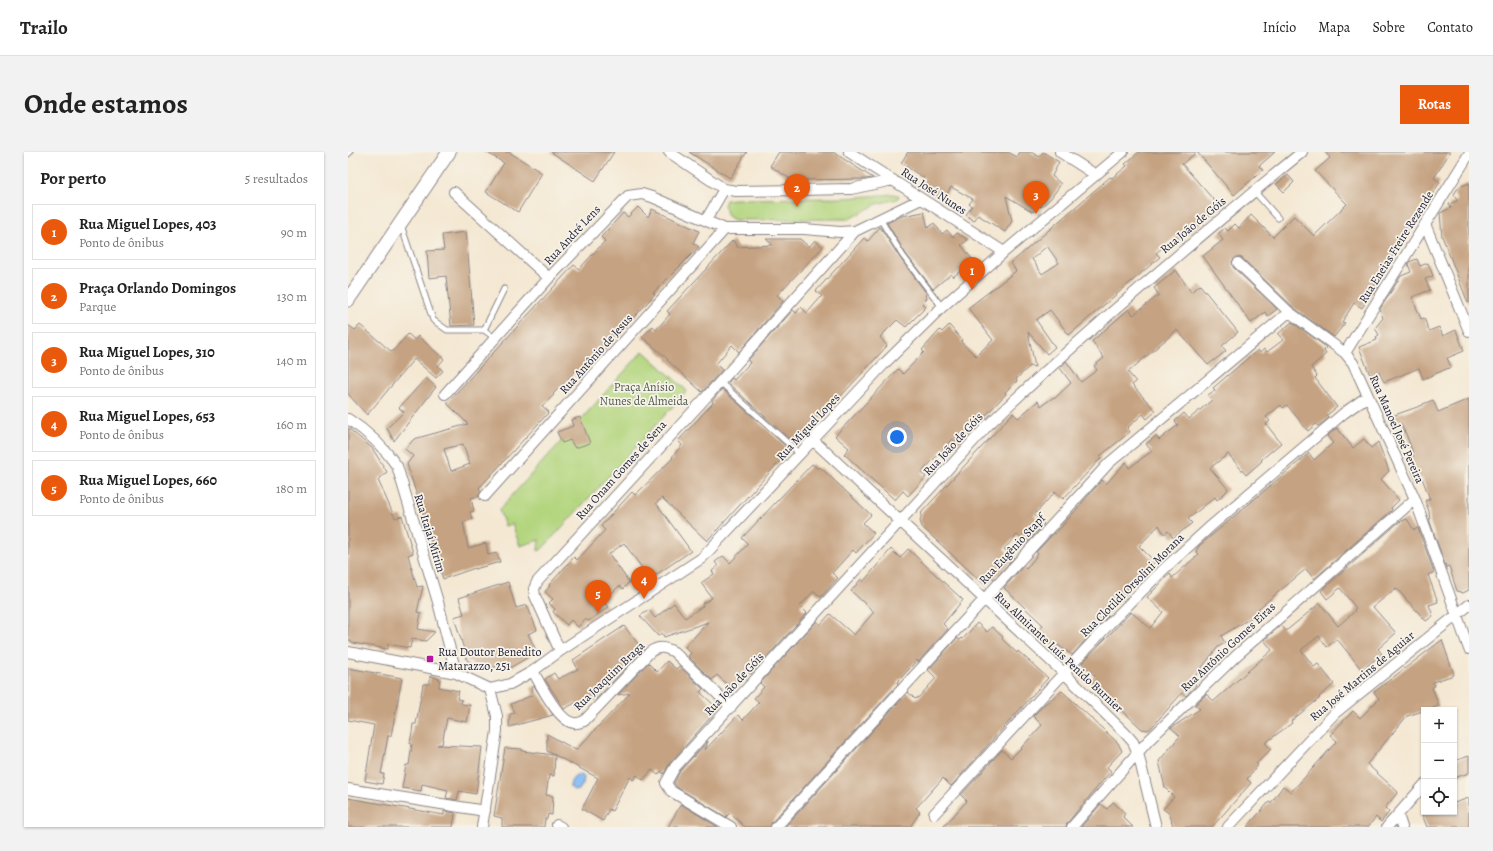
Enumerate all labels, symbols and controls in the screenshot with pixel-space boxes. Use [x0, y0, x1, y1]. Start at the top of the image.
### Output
text: Trailo [20, 15, 68, 41]
text: Início [1263, 18, 1296, 37]
text: Mapa [1318, 18, 1350, 37]
text: Sobre [1372, 18, 1405, 37]
text: Contato [1427, 18, 1473, 37]
text: Onde estamos [24, 85, 188, 123]
button: Rotas [1400, 85, 1469, 124]
street label: Rua José Nunes [898, 164, 970, 218]
text: Por perto [40, 167, 106, 190]
text: 5 resultados [245, 170, 308, 187]
pin: 2 [784, 174, 810, 207]
pin: 3 [1023, 181, 1049, 214]
street label: Rua Eneias Freire Rezende [1355, 188, 1437, 306]
street label: Rua João de Góis [1157, 193, 1229, 257]
street label: Rua André Lens [540, 202, 604, 268]
text: Rua Miguel Lopes, 403 [79, 214, 216, 234]
text: 1 [52, 224, 56, 241]
text: 90 m [281, 224, 307, 241]
text: Ponto de ônibus [79, 234, 164, 251]
pin: 1 [959, 257, 985, 290]
text: Praça Orlando Domingos [79, 278, 236, 298]
text: 2 [51, 288, 57, 305]
text: 130 m [277, 288, 307, 305]
text: Parque [79, 298, 116, 315]
street label: Rua Antônio de Jesus [556, 311, 636, 397]
text: Rua Miguel Lopes, 310 [79, 342, 215, 362]
text: 3 [51, 352, 57, 369]
text: 140 m [276, 352, 307, 369]
text: Ponto de ônibus [79, 362, 164, 379]
street label: Rua Manoel José Pereira [1366, 372, 1428, 486]
park label: Praça Anísio Nunes de Almeida [600, 379, 689, 409]
street label: Rua Miguel Lopes [773, 390, 844, 464]
text: Rua Miguel Lopes, 653 [79, 406, 215, 426]
street label: Rua João de Góis [920, 409, 987, 479]
text: 4 [51, 416, 57, 433]
text: 160 m [276, 416, 307, 433]
street label: Rua Onam Gomes de Sena [572, 417, 670, 523]
text: Ponto de ônibus [79, 426, 164, 443]
your location [887, 427, 907, 447]
text: Rua Miguel Lopes, 660 [79, 470, 217, 490]
text: 5 [51, 480, 57, 497]
text: 180 m [276, 480, 307, 497]
text: Ponto de ônibus [79, 490, 164, 507]
street label: Rua Itajaí Mirim [410, 492, 450, 574]
street label: Rua Eugênio Stapf [975, 509, 1050, 588]
street label: Rua Clotildi Orsolini Morana [1077, 529, 1188, 640]
pin: 4 [631, 566, 657, 599]
pin: 5 [585, 580, 611, 613]
street label: Rua Almirante Luís Penido Burnier [991, 588, 1127, 716]
street label: Rua Antônio Gomes Eiras [1177, 599, 1279, 695]
street label: Rua José Martins de Aguiar [1306, 627, 1418, 725]
street label: Rua Joaquim Braga [570, 638, 648, 714]
place label: Rua Doutor Benedito Matarazzo, 251 [438, 644, 541, 674]
street label: Rua João de Góis [701, 649, 768, 719]
marker: Rua Doutor Benedito Matarazzo, 251 [425, 654, 435, 664]
map controls [1421, 707, 1457, 815]
button: + [1421, 707, 1457, 743]
button: − [1421, 743, 1457, 779]
button: locate [1421, 779, 1457, 815]

